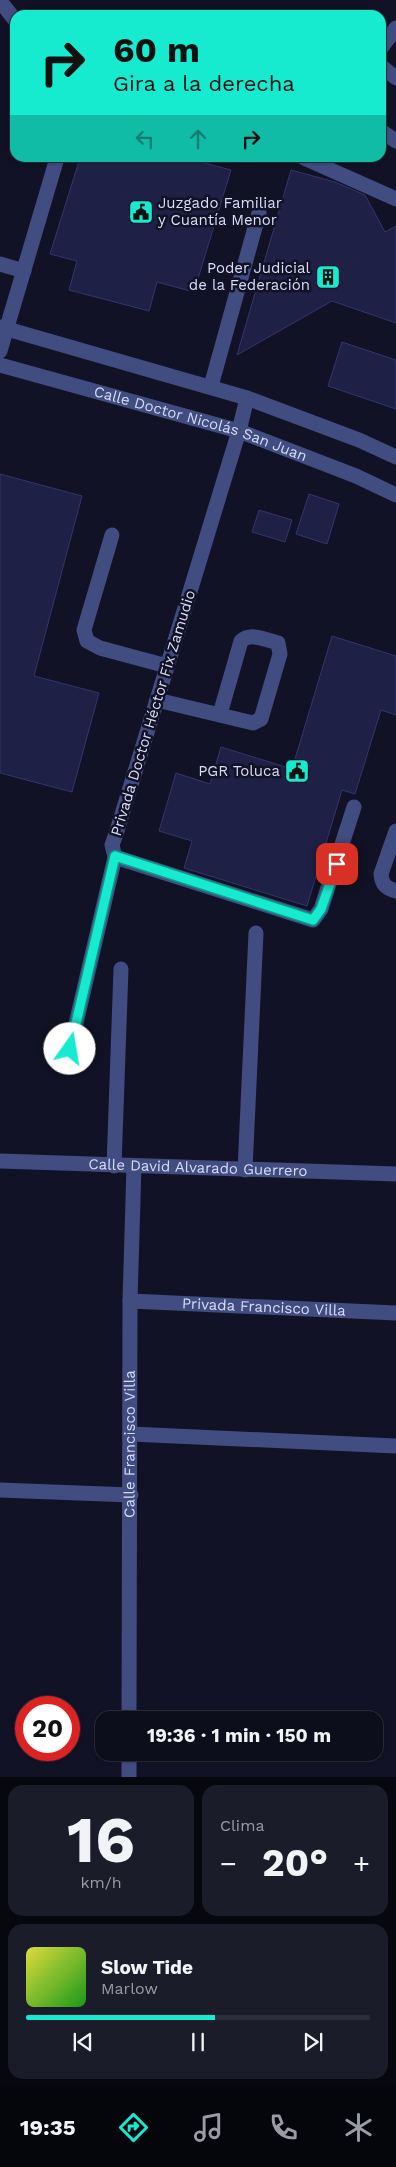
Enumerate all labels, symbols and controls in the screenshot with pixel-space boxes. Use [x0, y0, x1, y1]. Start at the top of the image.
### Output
text: 60 m [113, 29, 200, 71]
icon: right [30, 30, 95, 95]
text: Gira a la derecha [113, 71, 295, 96]
icon: left [131, 125, 159, 153]
icon: ahead [184, 125, 212, 153]
icon: right [237, 125, 265, 153]
place label: Juzgado Familiar y Cuantía Menor [158, 194, 282, 229]
public building icon: Juzgado Familiar y Cuantía Menor [128, 199, 154, 225]
place label: Poder Judicial de la Federación [189, 259, 310, 294]
building icon: Poder Judicial de la Federación [315, 264, 341, 290]
street label: Calle Doctor Nicolás San Juan [92, 382, 310, 465]
street label: Privada Doctor Héctor Fix Zamudio [107, 588, 199, 838]
public building icon: PGR Toluca [284, 758, 310, 784]
place label: PGR Toluca [198, 762, 281, 780]
pin [316, 843, 358, 885]
icon: arrive [323, 850, 351, 878]
position arrow [43, 1022, 95, 1074]
street label: Calle David Alvarado Guerrero [88, 1155, 308, 1180]
street label: Privada Francisco Villa [181, 1294, 347, 1320]
street label: Calle Francisco Villa [120, 1370, 139, 1518]
speed limit sign: 20 [15, 1696, 80, 1761]
text: 19:36 · 1 min · 150 m [147, 1724, 331, 1747]
text: 16 [67, 1802, 135, 1878]
text: Clima [220, 1816, 264, 1835]
text: 20° [262, 1841, 328, 1885]
text: − [220, 1847, 237, 1880]
text: + [353, 1847, 370, 1880]
text: km/h [80, 1873, 122, 1892]
text: Slow Tide [101, 1956, 193, 1979]
text: Marlow [101, 1979, 158, 1998]
icon: previous [69, 2028, 97, 2056]
icon: pause [184, 2028, 212, 2056]
icon: next [299, 2028, 327, 2056]
icon: directions [116, 2110, 151, 2145]
icon: music [191, 2110, 226, 2145]
icon: phone [266, 2110, 301, 2145]
icon: climate [341, 2110, 376, 2145]
text: 19:35 [20, 2115, 76, 2140]

